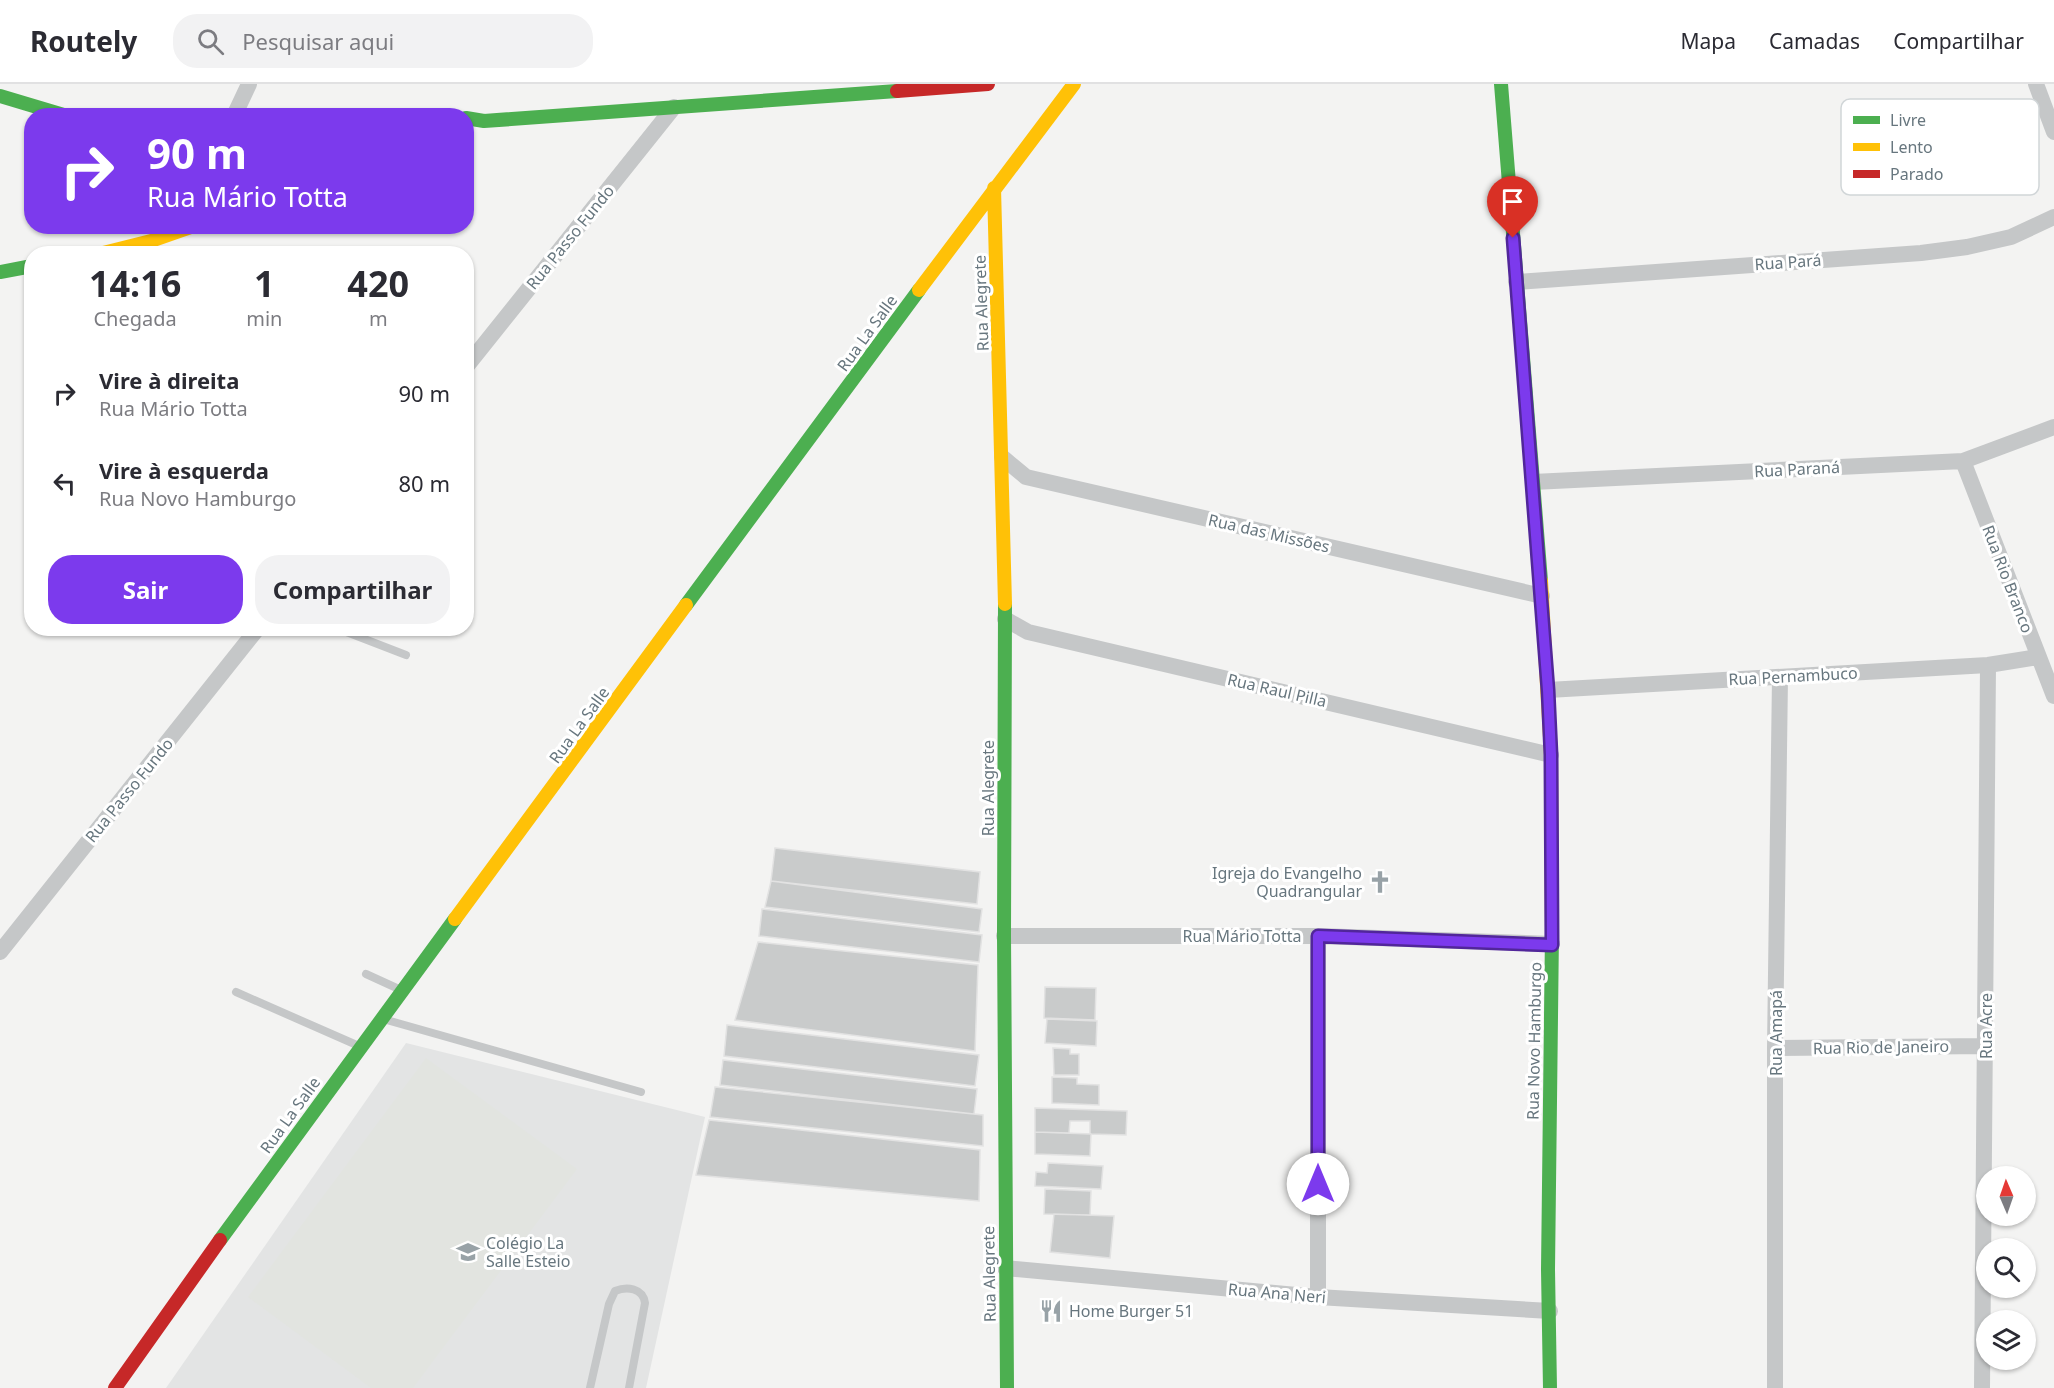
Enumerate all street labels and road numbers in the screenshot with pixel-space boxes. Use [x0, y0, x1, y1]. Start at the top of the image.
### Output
street label: Rua Passo Fundo [521, 180, 619, 294]
street label: Rua Pará [1754, 249, 1822, 275]
street label: Rua Alegrete [968, 254, 994, 352]
street label: Rua La Salle [832, 290, 902, 376]
street label: Rua Paraná [1754, 456, 1840, 482]
street label: Rua das Missões [1206, 508, 1332, 558]
street label: Rua Rio Branco [1977, 522, 2039, 636]
street label: Rua Pernambuco [1728, 662, 1858, 690]
street label: Rua Raul Pilla [1225, 668, 1329, 712]
street label: Rua La Salle [544, 682, 614, 768]
street label: Rua Passo Fundo [80, 733, 178, 847]
street label: Rua Alegrete [977, 740, 999, 836]
street label: Rua Mário Totta [1182, 925, 1302, 947]
street label: Rua Novo Hamburgo [1522, 962, 1546, 1120]
street label: Rua Amapá [1765, 990, 1787, 1076]
street label: Rua Acre [1975, 993, 1997, 1059]
street label: Rua Rio de Janeiro [1813, 1035, 1949, 1059]
street label: Rua La Salle [255, 1072, 325, 1158]
street label: Rua Alegrete [977, 1226, 1001, 1322]
street label: Rua Ana Neri [1227, 1278, 1327, 1308]

